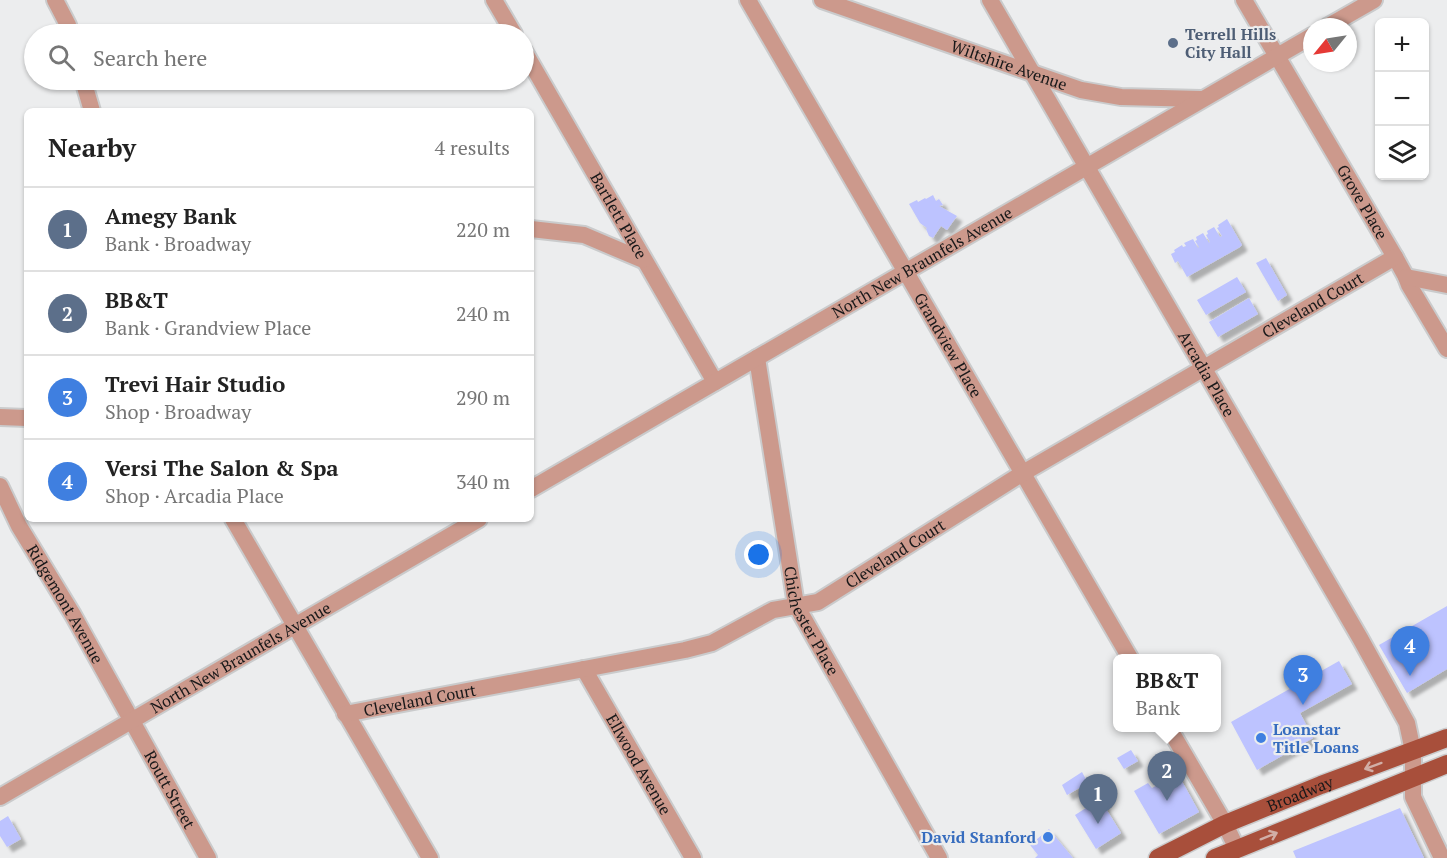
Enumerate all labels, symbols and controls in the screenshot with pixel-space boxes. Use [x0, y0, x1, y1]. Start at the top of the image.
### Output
north arrow [1303, 18, 1357, 72]
map controls [1375, 18, 1429, 180]
button: + [1375, 18, 1429, 72]
place label: Terrell Hills City Hall [1185, 23, 1276, 63]
search box [24, 24, 534, 90]
street label: Wiltshire Avenue [948, 35, 1070, 95]
marker: Terrell Hills City Hall [1166, 36, 1180, 50]
icon: search [45, 41, 78, 74]
text: Search here [93, 43, 207, 72]
button: − [1375, 72, 1429, 126]
button: layers [1375, 126, 1429, 180]
text: Nearby [48, 130, 136, 164]
text: 4 results [435, 134, 510, 161]
street label: Grove Place [1332, 160, 1393, 243]
street label: Bartlett Place [585, 168, 653, 263]
text: Amegy Bank [105, 201, 237, 230]
street label: North New Braunfels Avenue [828, 201, 1016, 323]
text: 1 [62, 216, 73, 243]
text: 220 m [456, 216, 510, 243]
text: Bank · Broadway [105, 230, 251, 257]
street label: Cleveland Court [1258, 267, 1367, 343]
text: BB&T [105, 285, 168, 314]
street label: Grandview Place [909, 289, 987, 402]
text: 2 [62, 300, 73, 327]
text: 240 m [456, 300, 510, 327]
text: Bank · Grandview Place [105, 314, 311, 341]
street label: Arcadia Place [1173, 327, 1240, 421]
text: Trevi Hair Studio [105, 369, 285, 398]
text: 3 [62, 384, 73, 411]
text: 290 m [456, 384, 510, 411]
text: Shop · Broadway [105, 398, 251, 425]
text: Versi The Salon & Spa [105, 453, 339, 482]
text: 4 [62, 468, 73, 495]
text: 340 m [456, 468, 510, 495]
text: Shop · Arcadia Place [105, 482, 284, 509]
street label: Cleveland Court [841, 514, 949, 593]
street label: Ridgemont Avenue [22, 540, 109, 667]
your location [744, 540, 773, 569]
street label: Chichester Place [779, 565, 844, 679]
street label: North New Braunfels Avenue [146, 596, 335, 718]
pin: 4 [1390, 626, 1430, 676]
popup [1113, 654, 1221, 732]
pin: 3 [1284, 656, 1322, 705]
text: BB&T [1136, 665, 1198, 694]
street label: Cleveland Court [362, 679, 478, 721]
text: Bank [1136, 694, 1180, 721]
street label: Ellwood Avenue [601, 710, 677, 819]
place label: Loanstar Title Loans [1273, 718, 1359, 758]
marker: Loanstar Title Loans [1254, 731, 1268, 745]
street label: Routt Street [139, 746, 201, 833]
pin: 2 [1148, 752, 1186, 801]
one-way arrow [1364, 762, 1383, 773]
street label: Broadway [1263, 770, 1337, 817]
pin: 1 [1078, 774, 1118, 824]
place label: David Stanford [921, 826, 1036, 848]
marker: David Stanford [1041, 830, 1055, 844]
one-way arrow [1259, 830, 1277, 841]

